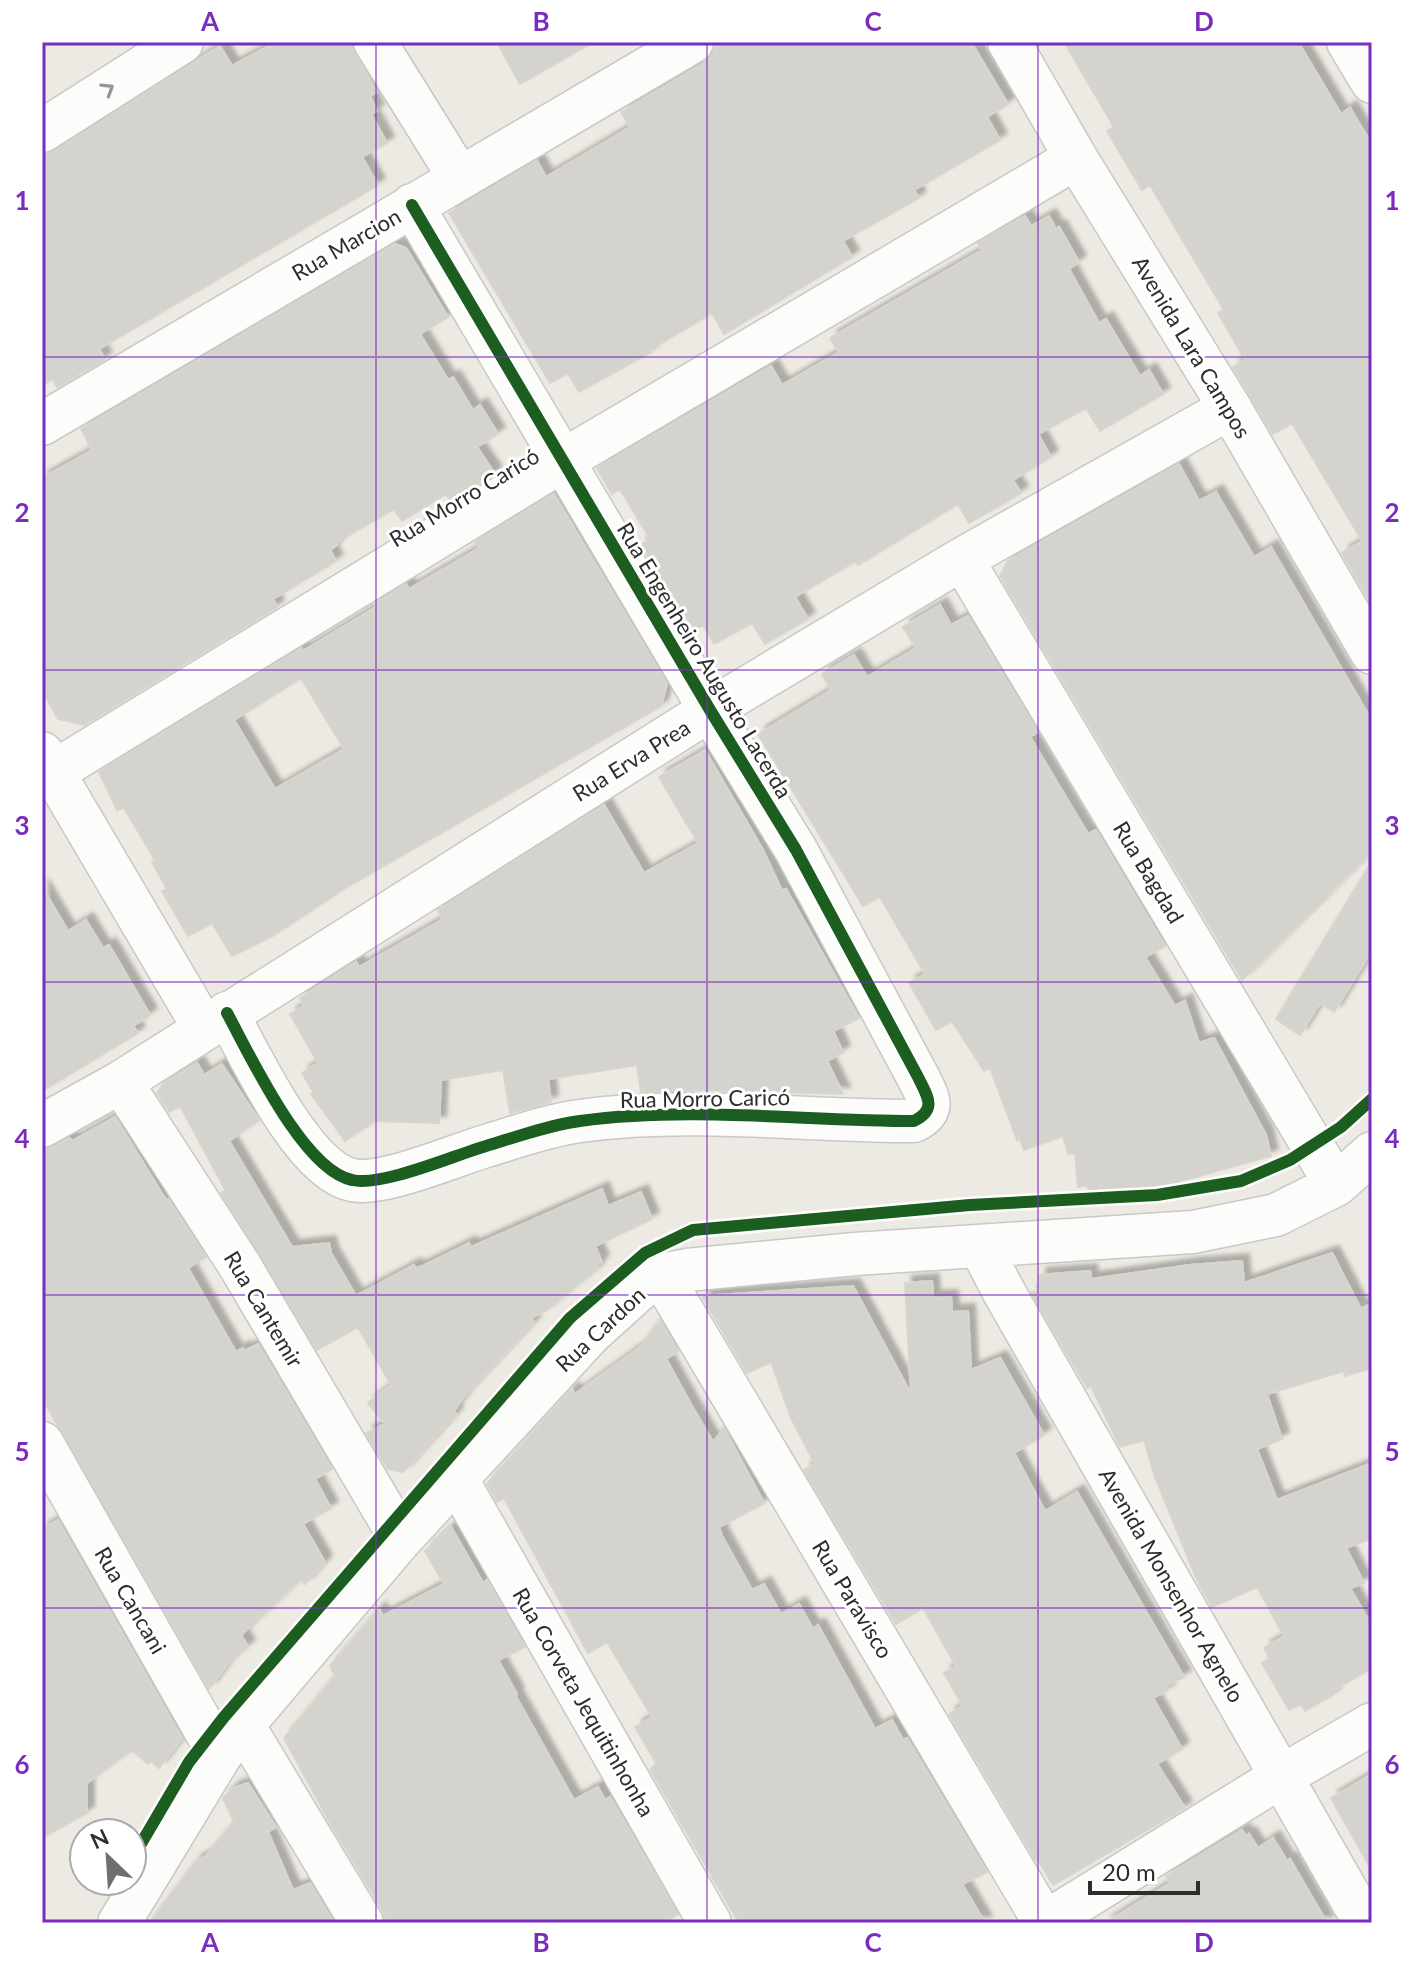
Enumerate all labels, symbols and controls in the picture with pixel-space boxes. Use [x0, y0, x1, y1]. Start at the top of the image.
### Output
text: A [200, 5, 220, 37]
text: B [532, 5, 550, 37]
text: C [864, 5, 882, 37]
text: D [1194, 5, 1214, 37]
one-way arrow [99, 84, 114, 99]
text: 1 [14, 184, 30, 216]
text: 1 [1384, 184, 1400, 216]
street label: Rua Marcion [287, 202, 405, 286]
street label: Avenida Lara Campos [1127, 251, 1257, 443]
street label: Rua Morro Caricó [384, 442, 544, 552]
text: 2 [14, 496, 30, 528]
text: 2 [1384, 496, 1400, 528]
street label: Rua Engenheiro Augusto Lacerda [612, 517, 798, 803]
street label: Rua Erva Prea [567, 713, 695, 807]
text: 3 [14, 809, 30, 841]
text: 3 [1384, 809, 1400, 841]
street label: Rua Bagdad [1108, 816, 1190, 928]
street label: Rua Morro Caricó [620, 1083, 790, 1113]
text: 4 [14, 1122, 30, 1154]
text: 4 [1384, 1122, 1400, 1154]
street label: Rua Cantemir [219, 1246, 309, 1372]
street label: Rua Cardon [550, 1281, 650, 1377]
text: 5 [14, 1435, 30, 1467]
text: 5 [1384, 1435, 1400, 1467]
street label: Avenida Monsenhor Agnelo [1094, 1463, 1250, 1707]
street label: Rua Paravisco [807, 1535, 899, 1663]
street label: Rua Cancani [90, 1542, 172, 1658]
street label: Rua Corveta Jequitinhonha [507, 1583, 661, 1821]
text: 6 [14, 1748, 30, 1780]
text: 6 [1384, 1748, 1400, 1780]
north arrow [68, 1817, 148, 1897]
text: N [86, 1823, 113, 1854]
scale bar [1090, 1845, 1198, 1895]
text: 20 m [1102, 1857, 1156, 1886]
text: A [200, 1926, 220, 1958]
text: B [532, 1926, 550, 1958]
text: C [864, 1926, 882, 1958]
text: D [1194, 1926, 1214, 1958]

